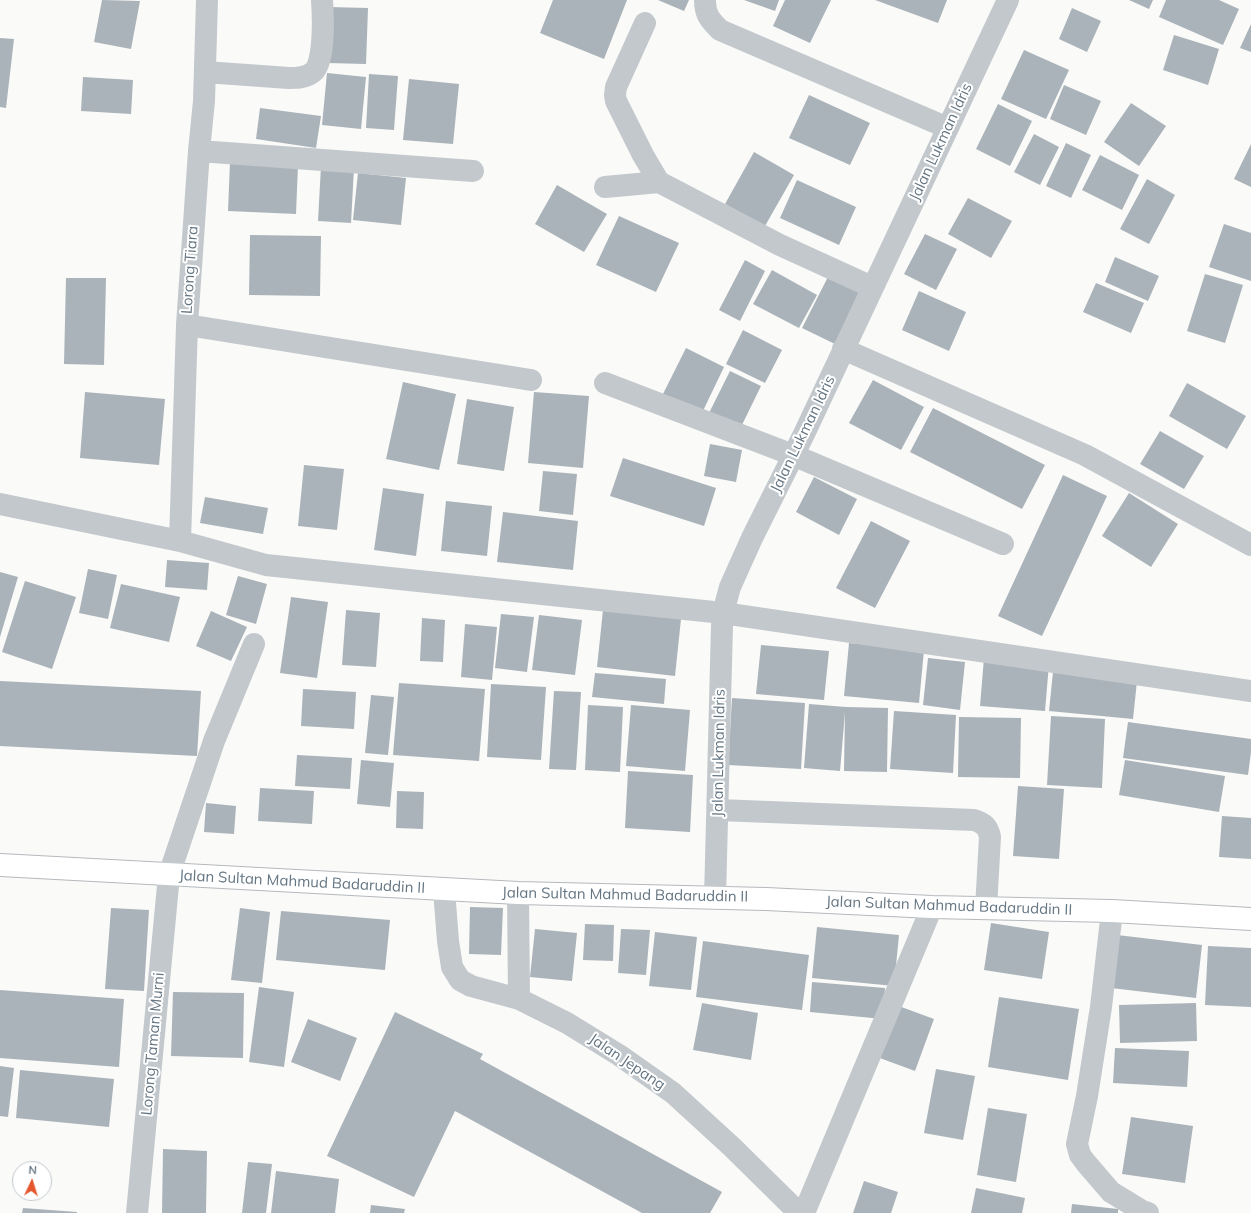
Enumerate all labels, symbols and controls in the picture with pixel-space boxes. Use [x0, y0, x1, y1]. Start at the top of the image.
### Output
street label: Jalan Lukman Idris [906, 80, 976, 204]
street label: Lorong Tiara [178, 225, 202, 315]
street label: Jalan Lukman Idris [767, 373, 839, 495]
street label: Jalan Lukman Idris [709, 689, 729, 817]
street label: Jalan Sultan Mahmud Badaruddin II [178, 867, 426, 897]
street label: Jalan Sultan Mahmud Badaruddin II [502, 884, 748, 906]
street label: Jalan Sultan Mahmud Badaruddin II [826, 893, 1072, 919]
street label: Lorong Taman Murni [138, 972, 168, 1116]
street label: Jalan Jepang [585, 1030, 669, 1094]
north arrow [12, 1161, 52, 1201]
text: N [28, 1163, 37, 1177]

